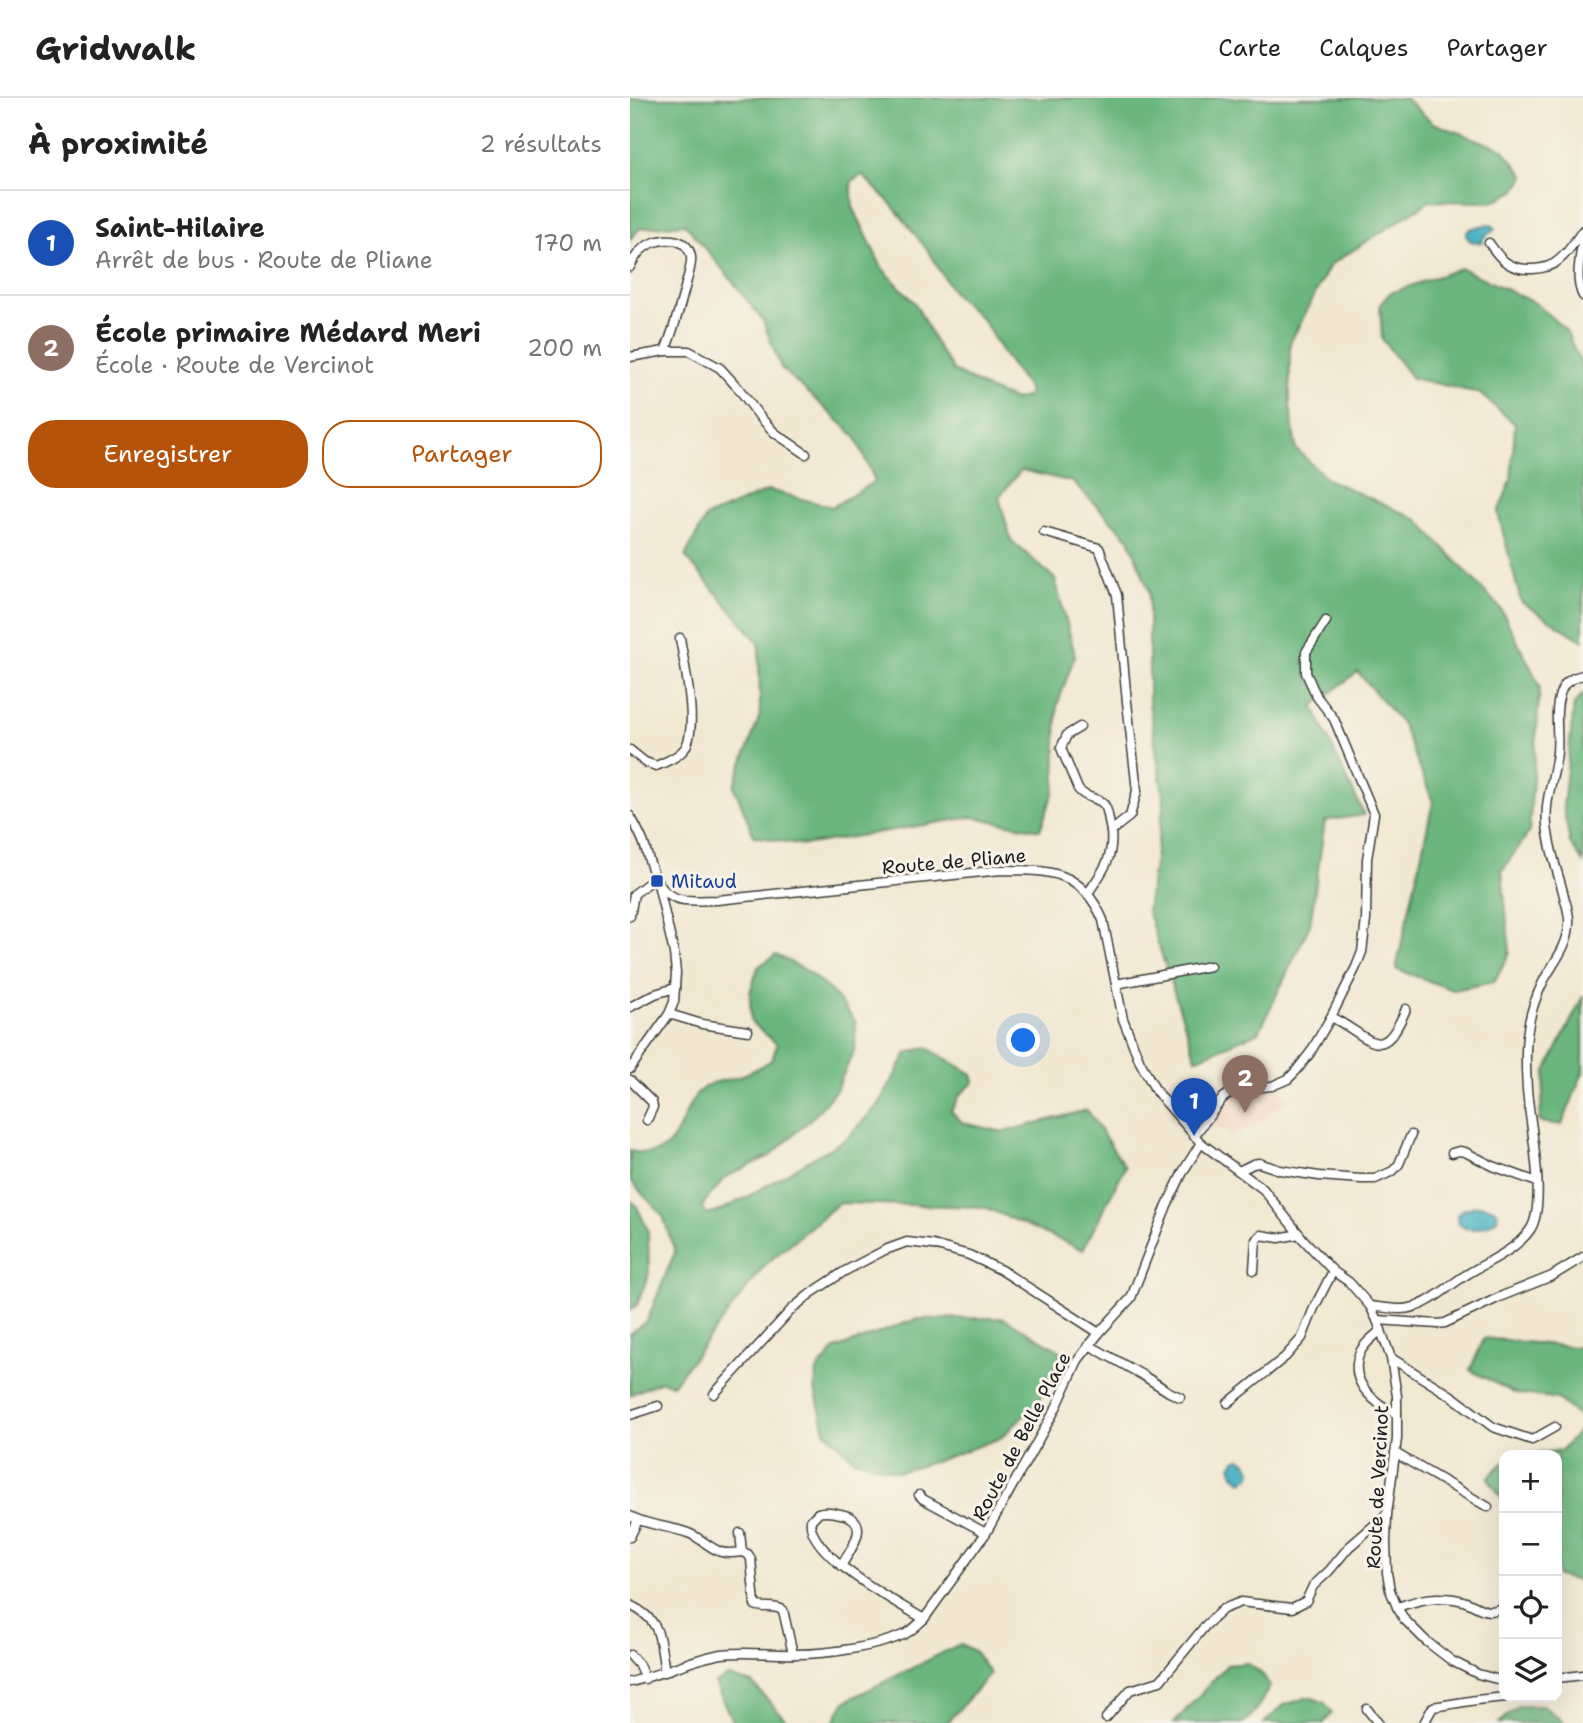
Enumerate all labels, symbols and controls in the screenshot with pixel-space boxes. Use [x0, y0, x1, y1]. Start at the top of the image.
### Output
text: Gridwalk [35, 26, 196, 71]
text: Carte [1218, 32, 1281, 64]
text: Calques [1319, 32, 1409, 64]
text: Partager [1447, 32, 1548, 64]
text: À proximité [28, 123, 208, 164]
text: 2 résultats [480, 129, 602, 159]
text: Saint-Hilaire [95, 210, 265, 245]
text: 1 [46, 228, 56, 258]
text: 170 m [534, 228, 602, 258]
text: Arrêt de bus · Route de Pliane [95, 245, 433, 275]
text: École primaire Médard Meri [95, 315, 481, 350]
text: 2 [43, 333, 59, 363]
text: 200 m [527, 333, 602, 363]
text: École · Route de Vercinot [95, 350, 374, 380]
button: Enregistrer [28, 420, 308, 488]
button: Partager [322, 420, 602, 488]
street label: Route de Pliane [881, 843, 1027, 880]
place label: Mitaud [671, 869, 737, 894]
marker: Mitaud [649, 873, 665, 889]
your location [1006, 1023, 1040, 1057]
pin: 2 [1222, 1055, 1268, 1113]
pin: 1 [1171, 1078, 1217, 1136]
street label: Route de Belle Place [966, 1348, 1077, 1525]
street label: Route de Vercinot [1361, 1404, 1394, 1570]
map controls [1499, 1450, 1562, 1702]
button: + [1499, 1450, 1562, 1513]
button: − [1499, 1513, 1562, 1576]
button: locate [1499, 1576, 1562, 1639]
button: layers [1499, 1639, 1562, 1702]

